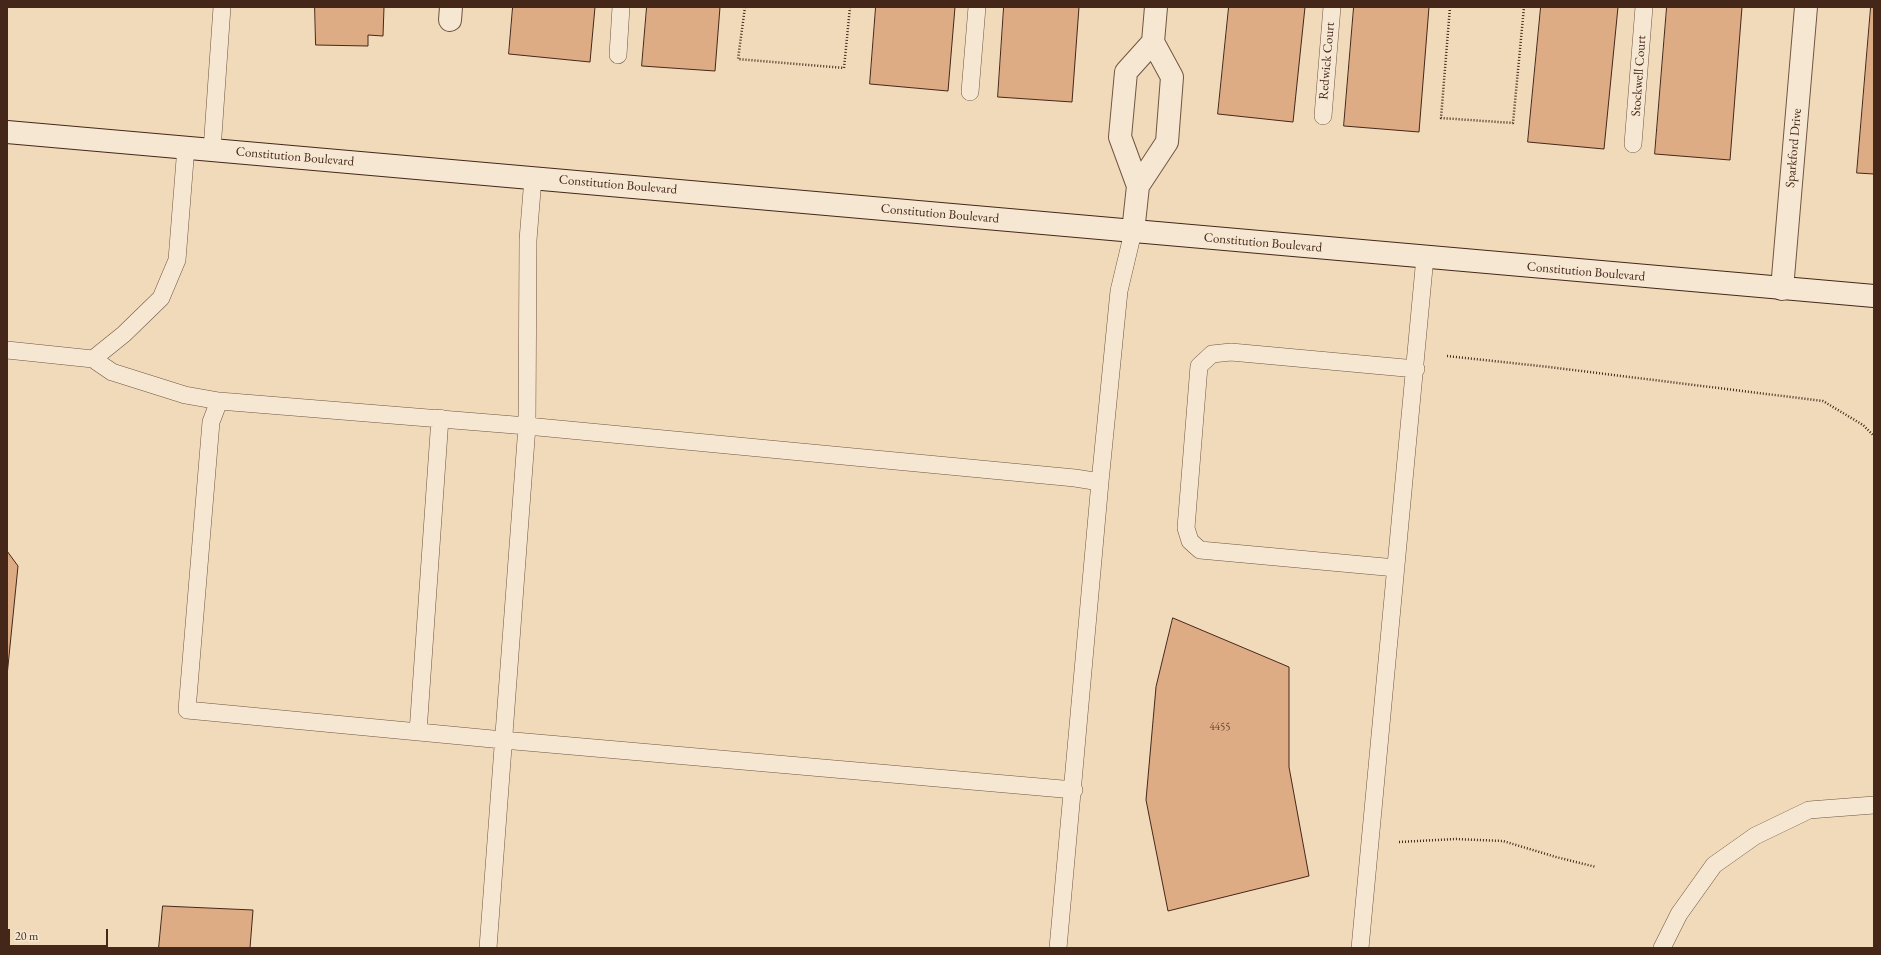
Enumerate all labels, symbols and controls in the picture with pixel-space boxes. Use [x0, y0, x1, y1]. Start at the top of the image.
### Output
street label: Redwick Court [1316, 22, 1338, 100]
street label: Stockwell Court [1628, 35, 1650, 117]
street label: Sparkford Drive [1783, 108, 1805, 188]
street label: Constitution Boulevard [235, 144, 355, 170]
street label: Constitution Boulevard [558, 172, 678, 198]
street label: Constitution Boulevard [880, 201, 1000, 227]
street label: Constitution Boulevard [1203, 230, 1323, 256]
street label: Constitution Boulevard [1526, 259, 1646, 285]
house number: 4455 [1209, 720, 1231, 734]
scale bar [10, 921, 110, 947]
text: 20 m [15, 928, 38, 944]

